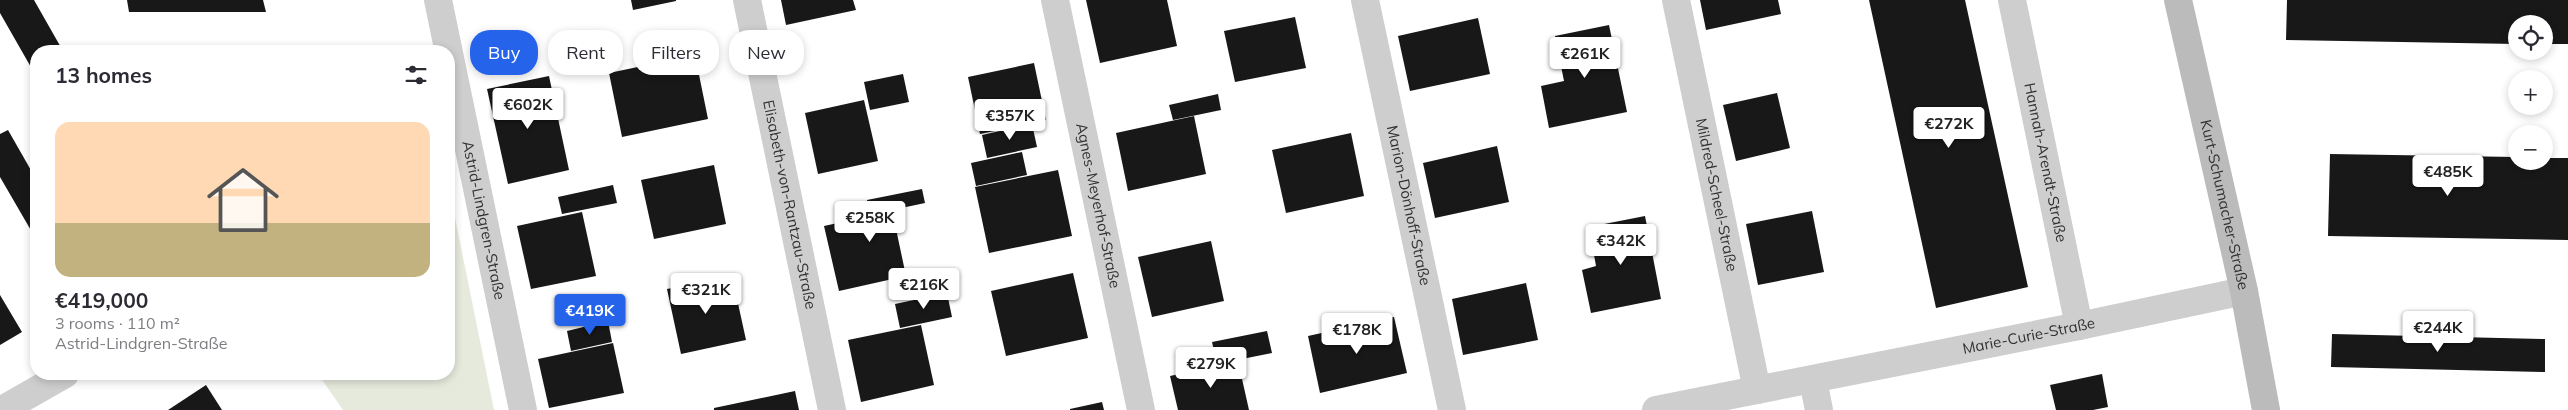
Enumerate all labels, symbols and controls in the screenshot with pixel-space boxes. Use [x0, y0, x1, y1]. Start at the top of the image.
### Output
map controls [2508, 15, 2553, 170]
button: locate [2508, 15, 2553, 60]
chip: Buy [470, 30, 538, 75]
chip: Rent [548, 30, 623, 75]
chip: Filters [633, 30, 719, 75]
chip: New [729, 30, 804, 75]
pin: €261K [1550, 36, 1620, 79]
text: €261K [1560, 43, 1610, 63]
icon: filters [402, 61, 430, 89]
text: 13 homes [55, 62, 152, 88]
button: + [2508, 70, 2553, 115]
street label: Hannah-Arendt-Straße [2020, 81, 2072, 244]
pin: €602K [493, 88, 563, 130]
text: €602K [503, 94, 553, 114]
street label: Elisabeth-von-Rantzau-Straße [759, 98, 821, 311]
pin: €357K [975, 98, 1045, 141]
text: €357K [985, 105, 1035, 125]
pin: €272K [1914, 106, 1984, 149]
text: €272K [1924, 113, 1974, 133]
street label: Mildred-Scheel-Straße [1692, 116, 1742, 273]
street label: Kurt-Schumacher-Straße [2196, 118, 2253, 292]
street label: Agnes-Meyerhof-Straße [1072, 121, 1125, 290]
street label: Marion-Dönhoff-Straße [1383, 124, 1435, 287]
button: − [2508, 125, 2553, 170]
street label: Astrid-Lindgren-Straße [458, 139, 510, 301]
pin: €485K [2413, 154, 2483, 197]
icon: home [198, 155, 288, 245]
text: €485K [2423, 161, 2473, 181]
pin: €258K [835, 200, 905, 243]
text: €258K [845, 207, 895, 227]
pin: €342K [1586, 224, 1656, 266]
text: €342K [1596, 230, 1646, 250]
pin: €216K [889, 268, 959, 310]
pin: €321K [671, 272, 741, 315]
text: €216K [899, 274, 949, 294]
text: €321K [681, 279, 731, 299]
text: €419,000 [55, 287, 148, 313]
pin: €419K [555, 294, 625, 336]
text: €419K [565, 300, 615, 320]
pin: €244K [2403, 310, 2473, 353]
pin: €178K [1322, 312, 1392, 355]
text: 3 rooms · 110 m² [55, 313, 180, 333]
street label: Marie-Curie-Straße [1961, 313, 2097, 358]
text: €244K [2413, 317, 2463, 337]
text: €178K [1332, 319, 1382, 339]
text: Astrid-Lindgren-Straße [55, 333, 227, 353]
pin: €279K [1176, 346, 1246, 389]
text: €279K [1186, 353, 1236, 373]

